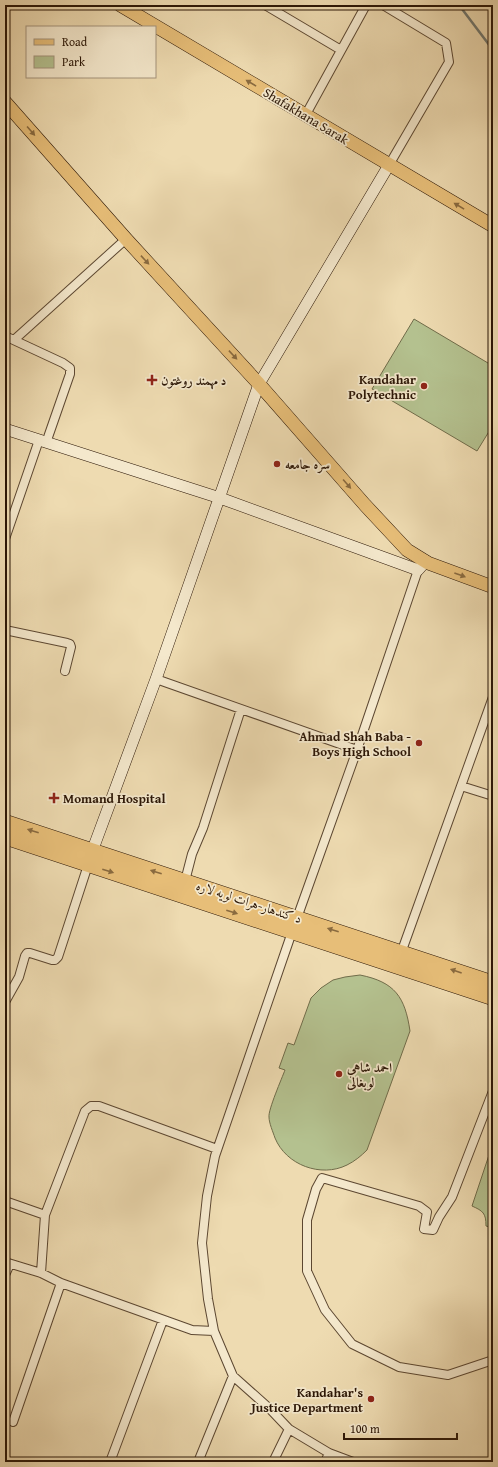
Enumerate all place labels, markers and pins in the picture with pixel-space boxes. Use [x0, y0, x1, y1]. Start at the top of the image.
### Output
place label: Kandahar Polytechnic [348, 370, 416, 404]
place label: د مهمند روغتون [161, 371, 227, 390]
marker: د مهمند روغتون [146, 374, 158, 386]
marker: Kandahar Polytechnic [419, 381, 429, 391]
place label: سره جامعه [285, 455, 330, 474]
marker: سره جامعه [272, 459, 282, 469]
place label: Ahmad Shah Baba - Boys High School [299, 727, 411, 761]
marker: Ahmad Shah Baba - Boys High School [414, 738, 424, 748]
place label: Momand Hospital [63, 789, 165, 808]
marker: Momand Hospital [48, 792, 60, 804]
place label: احمد شاهي لوبغالی [346, 1058, 392, 1092]
marker: احمد شاهي لوبغالی [334, 1069, 344, 1079]
place label: Kandahar's Justice Department [249, 1383, 363, 1417]
marker: Kandahar's Justice Department [366, 1394, 376, 1404]

